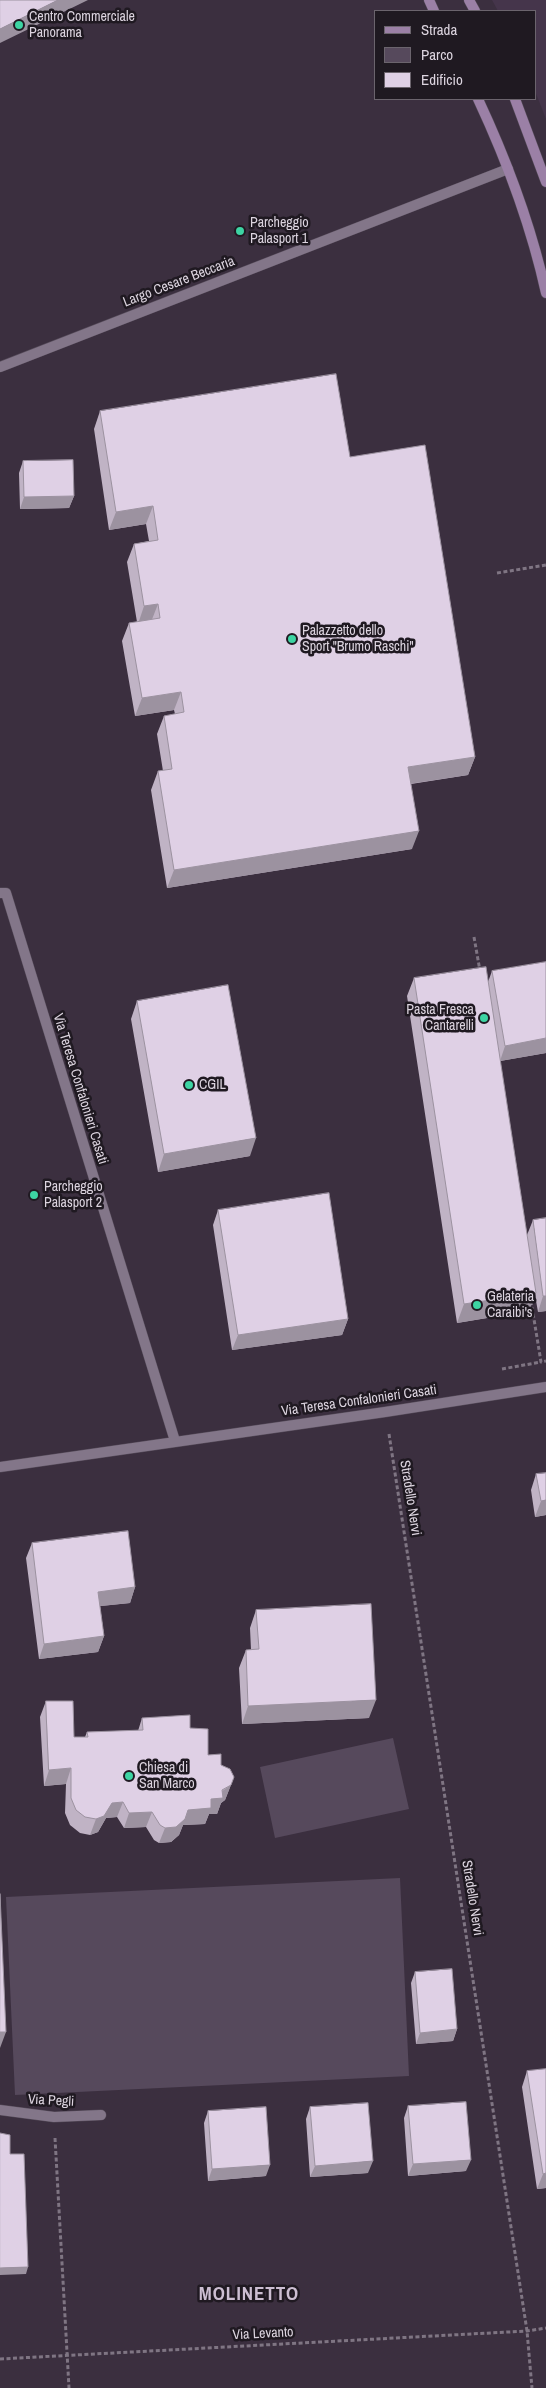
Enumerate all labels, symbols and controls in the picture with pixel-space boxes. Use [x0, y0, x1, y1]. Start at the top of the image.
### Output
place label: Centro Commerciale Panorama [29, 9, 135, 41]
legend [374, 10, 536, 100]
marker: Centro Commerciale Panorama [13, 19, 25, 31]
text: Strada [421, 19, 457, 40]
text: Parco [421, 44, 453, 65]
text: Edificio [421, 69, 463, 90]
place label: Parcheggio Palasport 1 [250, 215, 309, 248]
marker: Parcheggio Palasport 1 [234, 225, 246, 237]
street label: Largo Cesare Beccaria [121, 253, 237, 311]
place label: Palazzetto dello Sport "Brumo Raschi" [302, 623, 414, 656]
marker: Palazzetto dello Sport "Brumo Raschi" [286, 633, 298, 645]
place label: Pasta Fresca Cantarelli [406, 1002, 474, 1034]
street label: Via Teresa Confalonieri Casati [49, 1012, 111, 1166]
marker: Pasta Fresca Cantarelli [478, 1012, 490, 1024]
place label: CGIL [199, 1077, 226, 1093]
marker: CGIL [183, 1079, 195, 1091]
place label: Parcheggio Palasport 2 [44, 1179, 103, 1212]
marker: Parcheggio Palasport 2 [28, 1189, 40, 1201]
place label: Gelateria Caraibi's [487, 1289, 534, 1321]
marker: Gelateria Caraibi's [471, 1299, 483, 1311]
street label: Via Teresa Confalonieri Casati [280, 1382, 438, 1420]
street label: Stradello Nervi [396, 1459, 424, 1537]
place label: Chiesa di San Marco [139, 1760, 195, 1792]
marker: Chiesa di San Marco [123, 1770, 135, 1782]
street label: Stradello Nervi [458, 1859, 486, 1937]
street label: Via Pegli [27, 2091, 75, 2111]
district label: MOLINETTO [198, 2284, 300, 2306]
street label: Via Levanto [232, 2324, 294, 2344]

